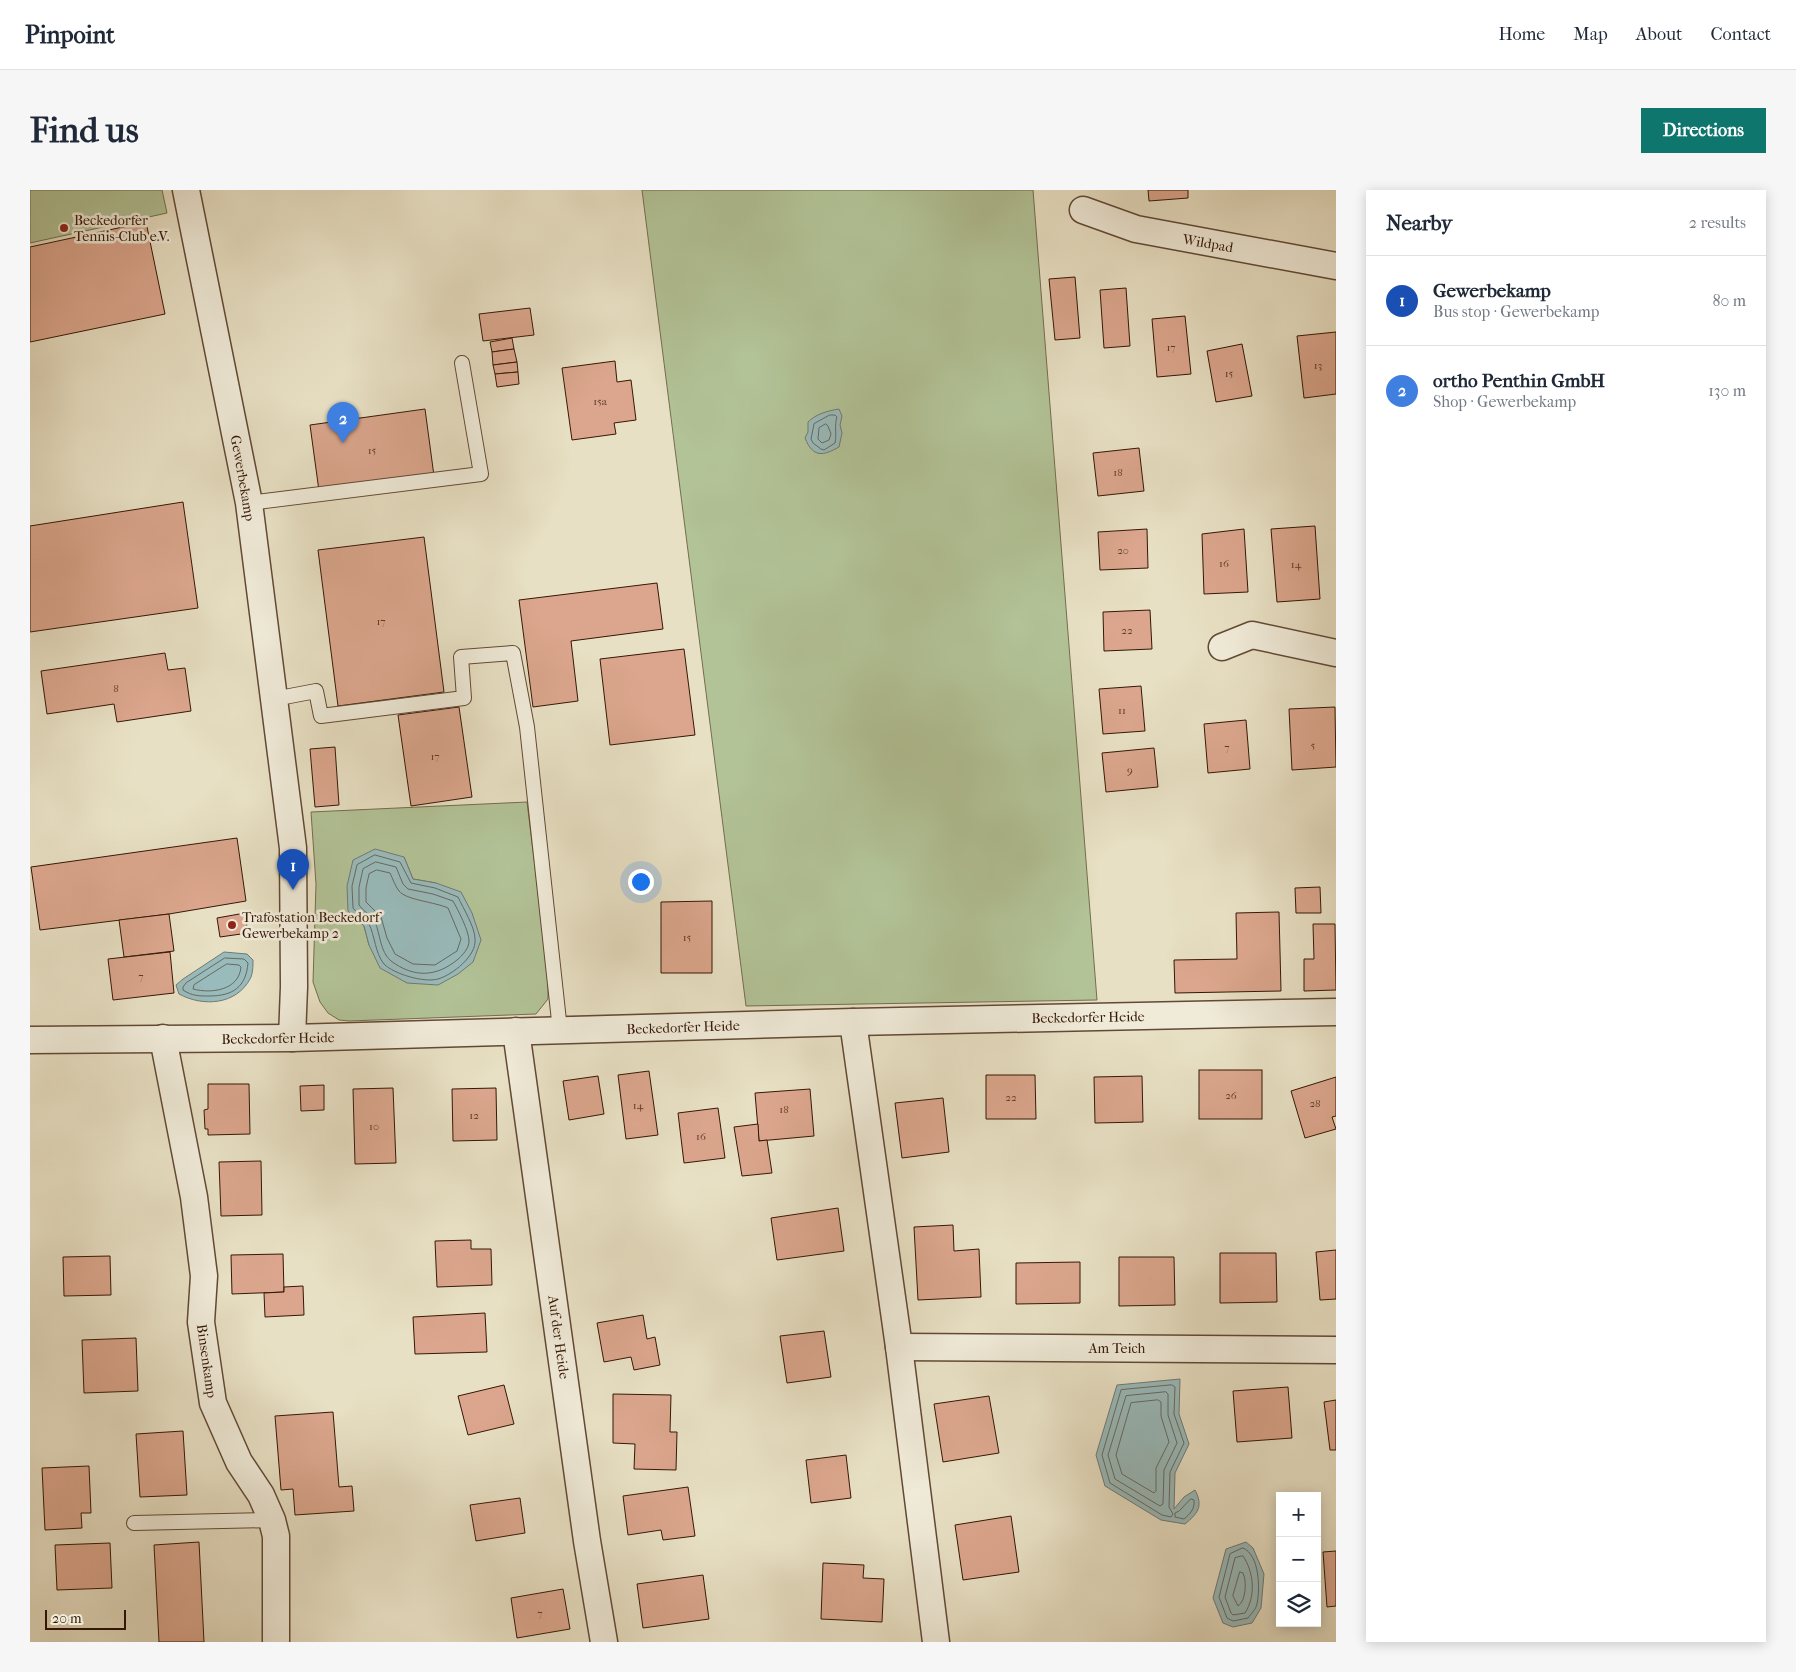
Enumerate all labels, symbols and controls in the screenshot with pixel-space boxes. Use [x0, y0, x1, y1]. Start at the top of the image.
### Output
text: Pinpoint [25, 21, 115, 49]
text: Home [1498, 24, 1545, 45]
text: Map [1573, 24, 1608, 45]
text: About [1636, 24, 1682, 45]
text: Contact [1710, 24, 1771, 45]
button: Directions [1641, 108, 1766, 153]
text: Find us [30, 110, 139, 151]
text: Nearby [1386, 211, 1452, 235]
place label: Beckedorfer Tennis-Club e.V. [74, 212, 170, 245]
text: 2 results [1689, 213, 1746, 232]
marker: Beckedorfer Tennis-Club e.V. [58, 222, 70, 234]
street label: Wildpad [1180, 231, 1235, 256]
text: Gewerbekamp [1433, 280, 1551, 302]
text: 1 [1399, 291, 1405, 310]
text: 80 m [1712, 291, 1746, 310]
text: Bus stop · Gewerbekamp [1433, 302, 1600, 321]
house number: 17 [1166, 341, 1176, 354]
house number: 13 [1314, 359, 1322, 372]
house number: 15 [1225, 367, 1234, 380]
text: ortho Penthin GmbH [1433, 370, 1605, 392]
text: 2 [1398, 381, 1406, 400]
text: 130 m [1708, 381, 1746, 400]
text: Shop · Gewerbekamp [1433, 392, 1576, 411]
house number: 15a [593, 395, 608, 408]
pin: 2 [327, 402, 359, 443]
street label: Gewerbekamp [227, 434, 258, 523]
house number: 15 [368, 444, 377, 457]
house number: 18 [1113, 466, 1123, 479]
house number: 20 [1117, 544, 1129, 557]
house number: 16 [1219, 557, 1229, 570]
house number: 14 [1291, 558, 1302, 571]
house number: 17 [376, 615, 386, 628]
house number: 22 [1121, 624, 1133, 637]
house number: 8 [113, 682, 119, 695]
house number: 11 [1118, 704, 1126, 717]
house number: 5 [1311, 739, 1316, 752]
house number: 7 [1224, 741, 1230, 754]
house number: 17 [430, 750, 440, 763]
house number: 9 [1127, 764, 1133, 777]
pin: 1 [277, 849, 309, 890]
your location [628, 869, 654, 895]
place label: Trafostation Beckedorf Gewerbekamp 2 [242, 909, 383, 942]
marker: Trafostation Beckedorf Gewerbekamp 2 [226, 919, 238, 931]
house number: 15 [683, 931, 692, 944]
house number: 7 [138, 970, 144, 983]
street label: Beckedorfer Heide [1031, 1008, 1145, 1027]
street label: Beckedorfer Heide [626, 1017, 740, 1038]
street label: Beckedorfer Heide [221, 1029, 335, 1048]
house number: 26 [1225, 1089, 1237, 1102]
house number: 22 [1005, 1091, 1017, 1104]
house number: 28 [1309, 1097, 1321, 1110]
house number: 14 [633, 1099, 644, 1112]
house number: 18 [779, 1103, 789, 1116]
house number: 12 [469, 1109, 479, 1122]
house number: 10 [369, 1120, 379, 1133]
house number: 16 [696, 1130, 706, 1143]
street label: Auf der Heide [544, 1293, 573, 1380]
street label: Binsenkamp [193, 1323, 220, 1400]
street label: Am Teich [1088, 1340, 1146, 1357]
map controls [1276, 1492, 1321, 1627]
button: + [1276, 1492, 1321, 1537]
button: − [1276, 1537, 1321, 1582]
button: layers [1276, 1582, 1321, 1627]
scale bar [45, 1607, 126, 1630]
house number: 7 [537, 1607, 543, 1620]
text: 20 m [52, 1610, 82, 1627]

